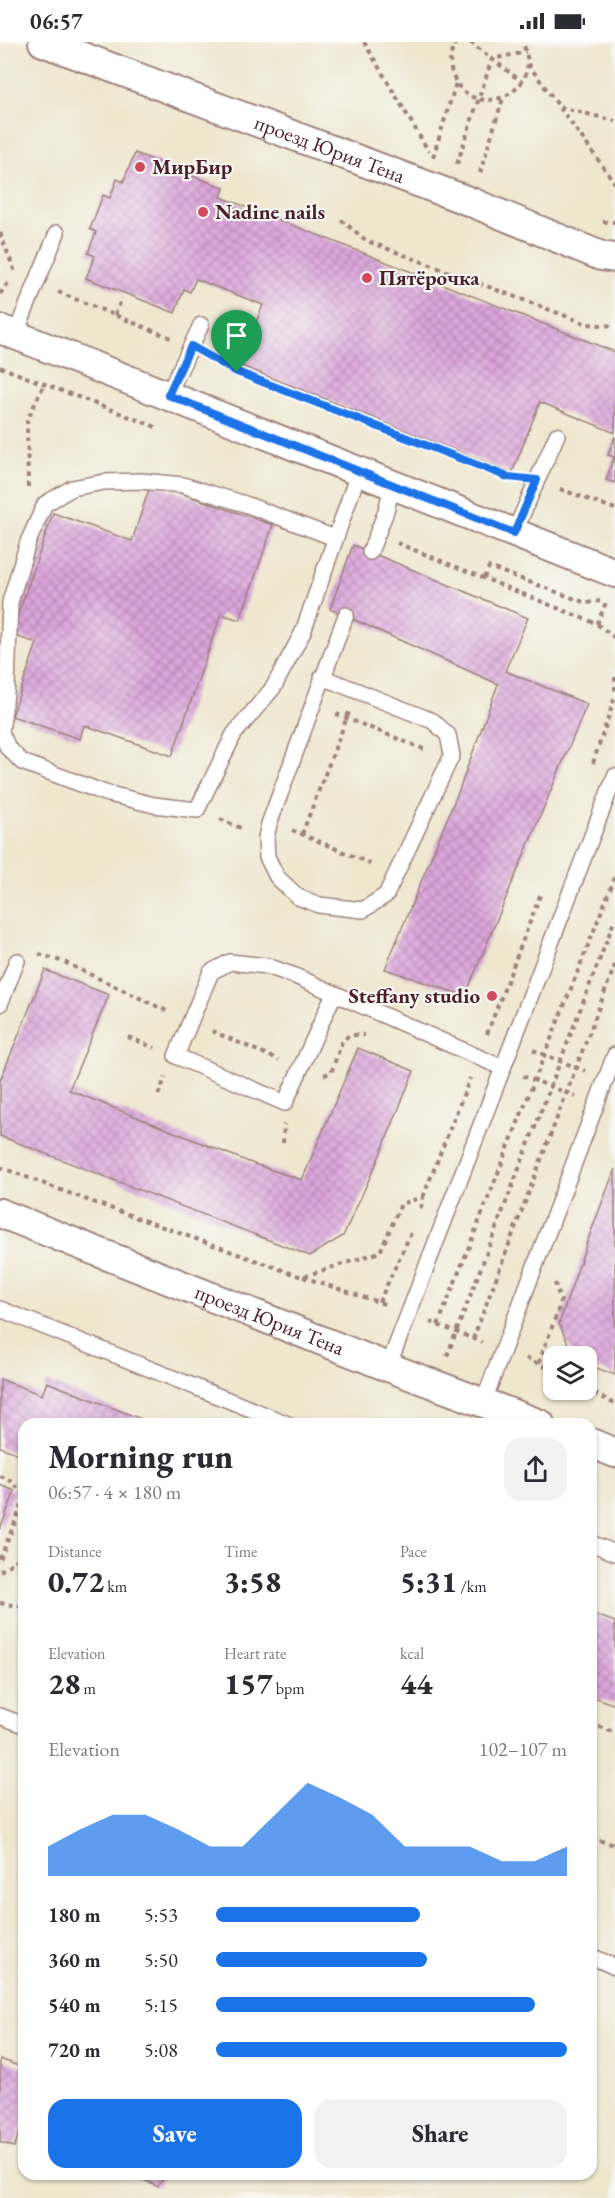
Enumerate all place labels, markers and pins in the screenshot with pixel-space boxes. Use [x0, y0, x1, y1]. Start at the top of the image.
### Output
place label: МирБир [152, 153, 233, 180]
marker: МирБир [133, 160, 147, 174]
place label: Nadine nails [215, 198, 325, 225]
marker: Nadine nails [196, 205, 210, 219]
place label: Пятёрочка [379, 264, 480, 291]
marker: Пятёрочка [360, 271, 374, 285]
pin [211, 310, 262, 372]
place label: Steffany studio [348, 982, 480, 1009]
marker: Steffany studio [485, 989, 499, 1003]

